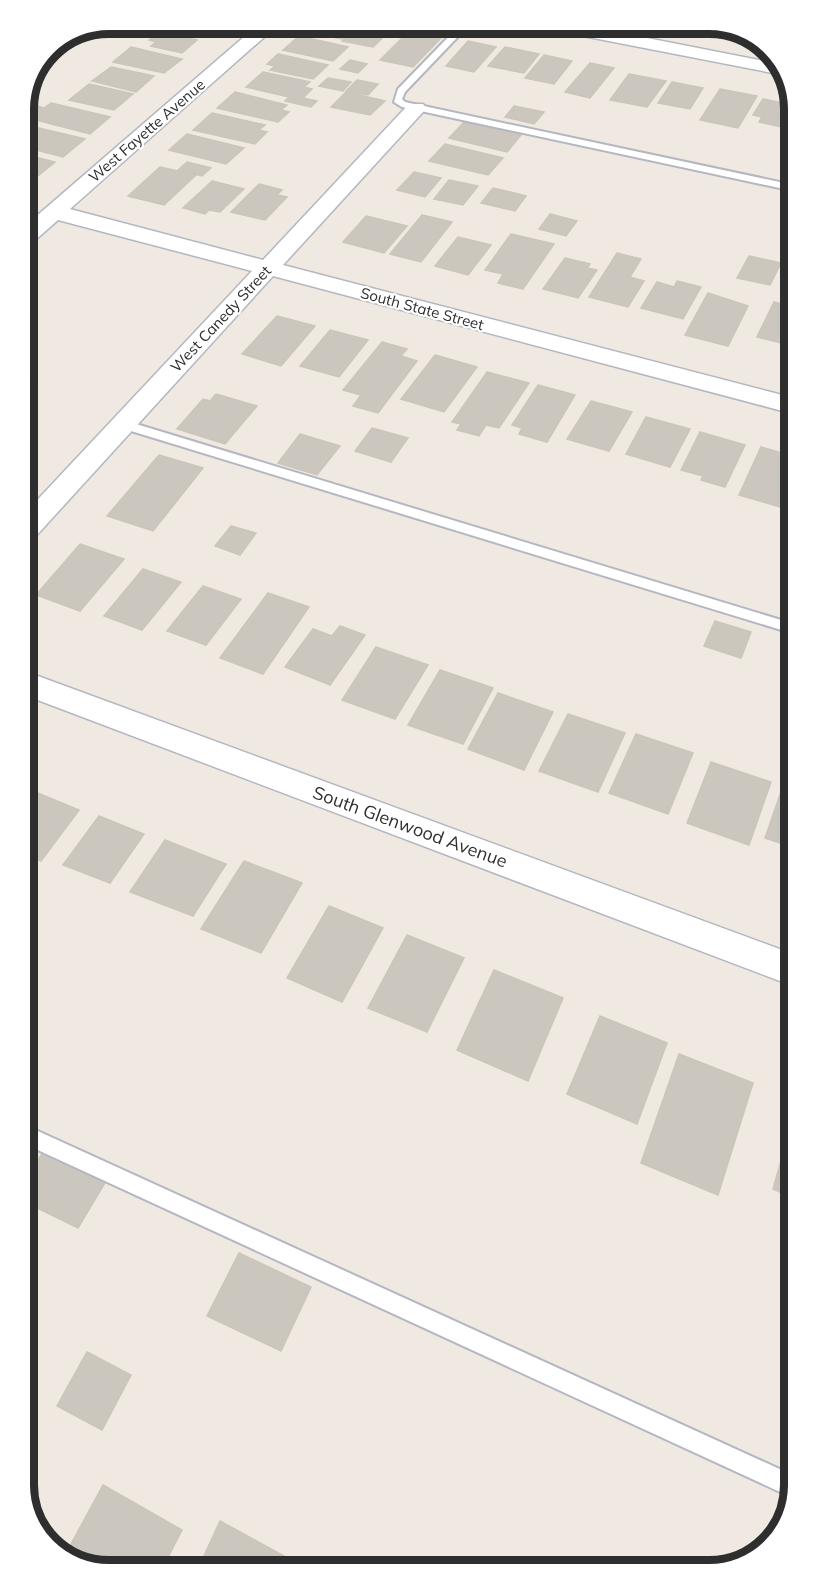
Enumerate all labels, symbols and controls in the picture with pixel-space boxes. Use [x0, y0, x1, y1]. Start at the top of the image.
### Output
street label: West Fayette Avenue [85, 75, 209, 186]
street label: West Canedy Street [166, 261, 275, 376]
street label: South State Street [358, 283, 486, 334]
street label: South Glenwood Avenue [310, 781, 511, 872]

